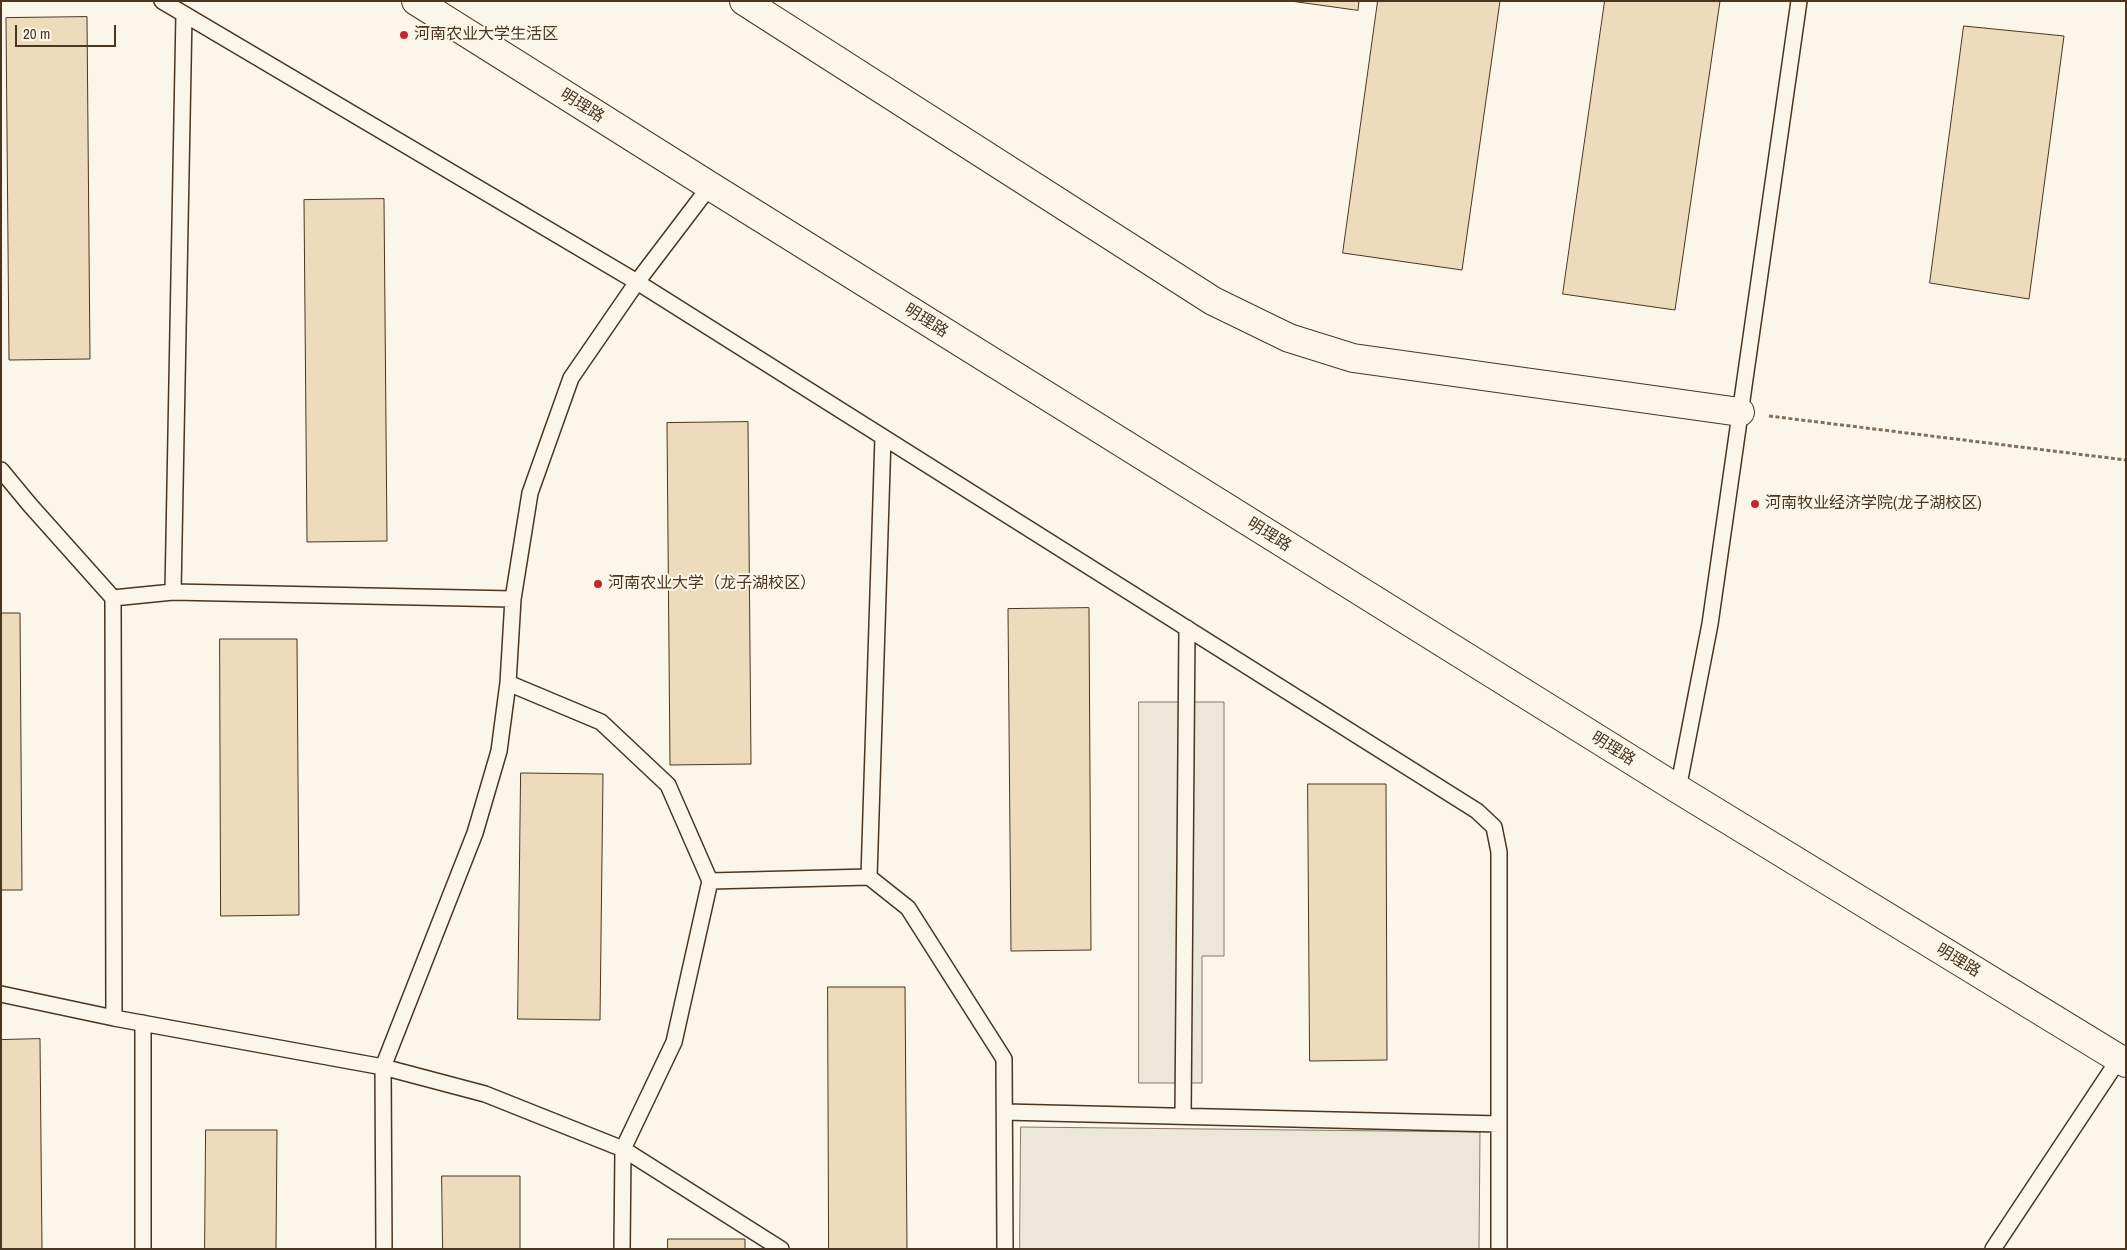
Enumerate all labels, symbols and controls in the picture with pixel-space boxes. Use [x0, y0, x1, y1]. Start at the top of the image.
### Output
scale bar [18, 15, 119, 47]
text: 20 m [23, 23, 50, 44]
place label: 河南农业大学生活区 [414, 25, 558, 45]
marker: 河南农业大学生活区 [398, 29, 410, 41]
street label: 明理路 [557, 85, 607, 127]
street label: 明理路 [901, 300, 951, 342]
place label: 河南牧业经济学院(龙子湖校区) [1765, 494, 1982, 514]
marker: 河南牧业经济学院(龙子湖校区) [1749, 498, 1761, 510]
street label: 明理路 [1244, 514, 1294, 556]
place label: 河南农业大学（龙子湖校区） [608, 574, 816, 594]
marker: 河南农业大学（龙子湖校区） [592, 578, 604, 590]
street label: 明理路 [1588, 728, 1638, 770]
street label: 明理路 [1932, 940, 1984, 982]

